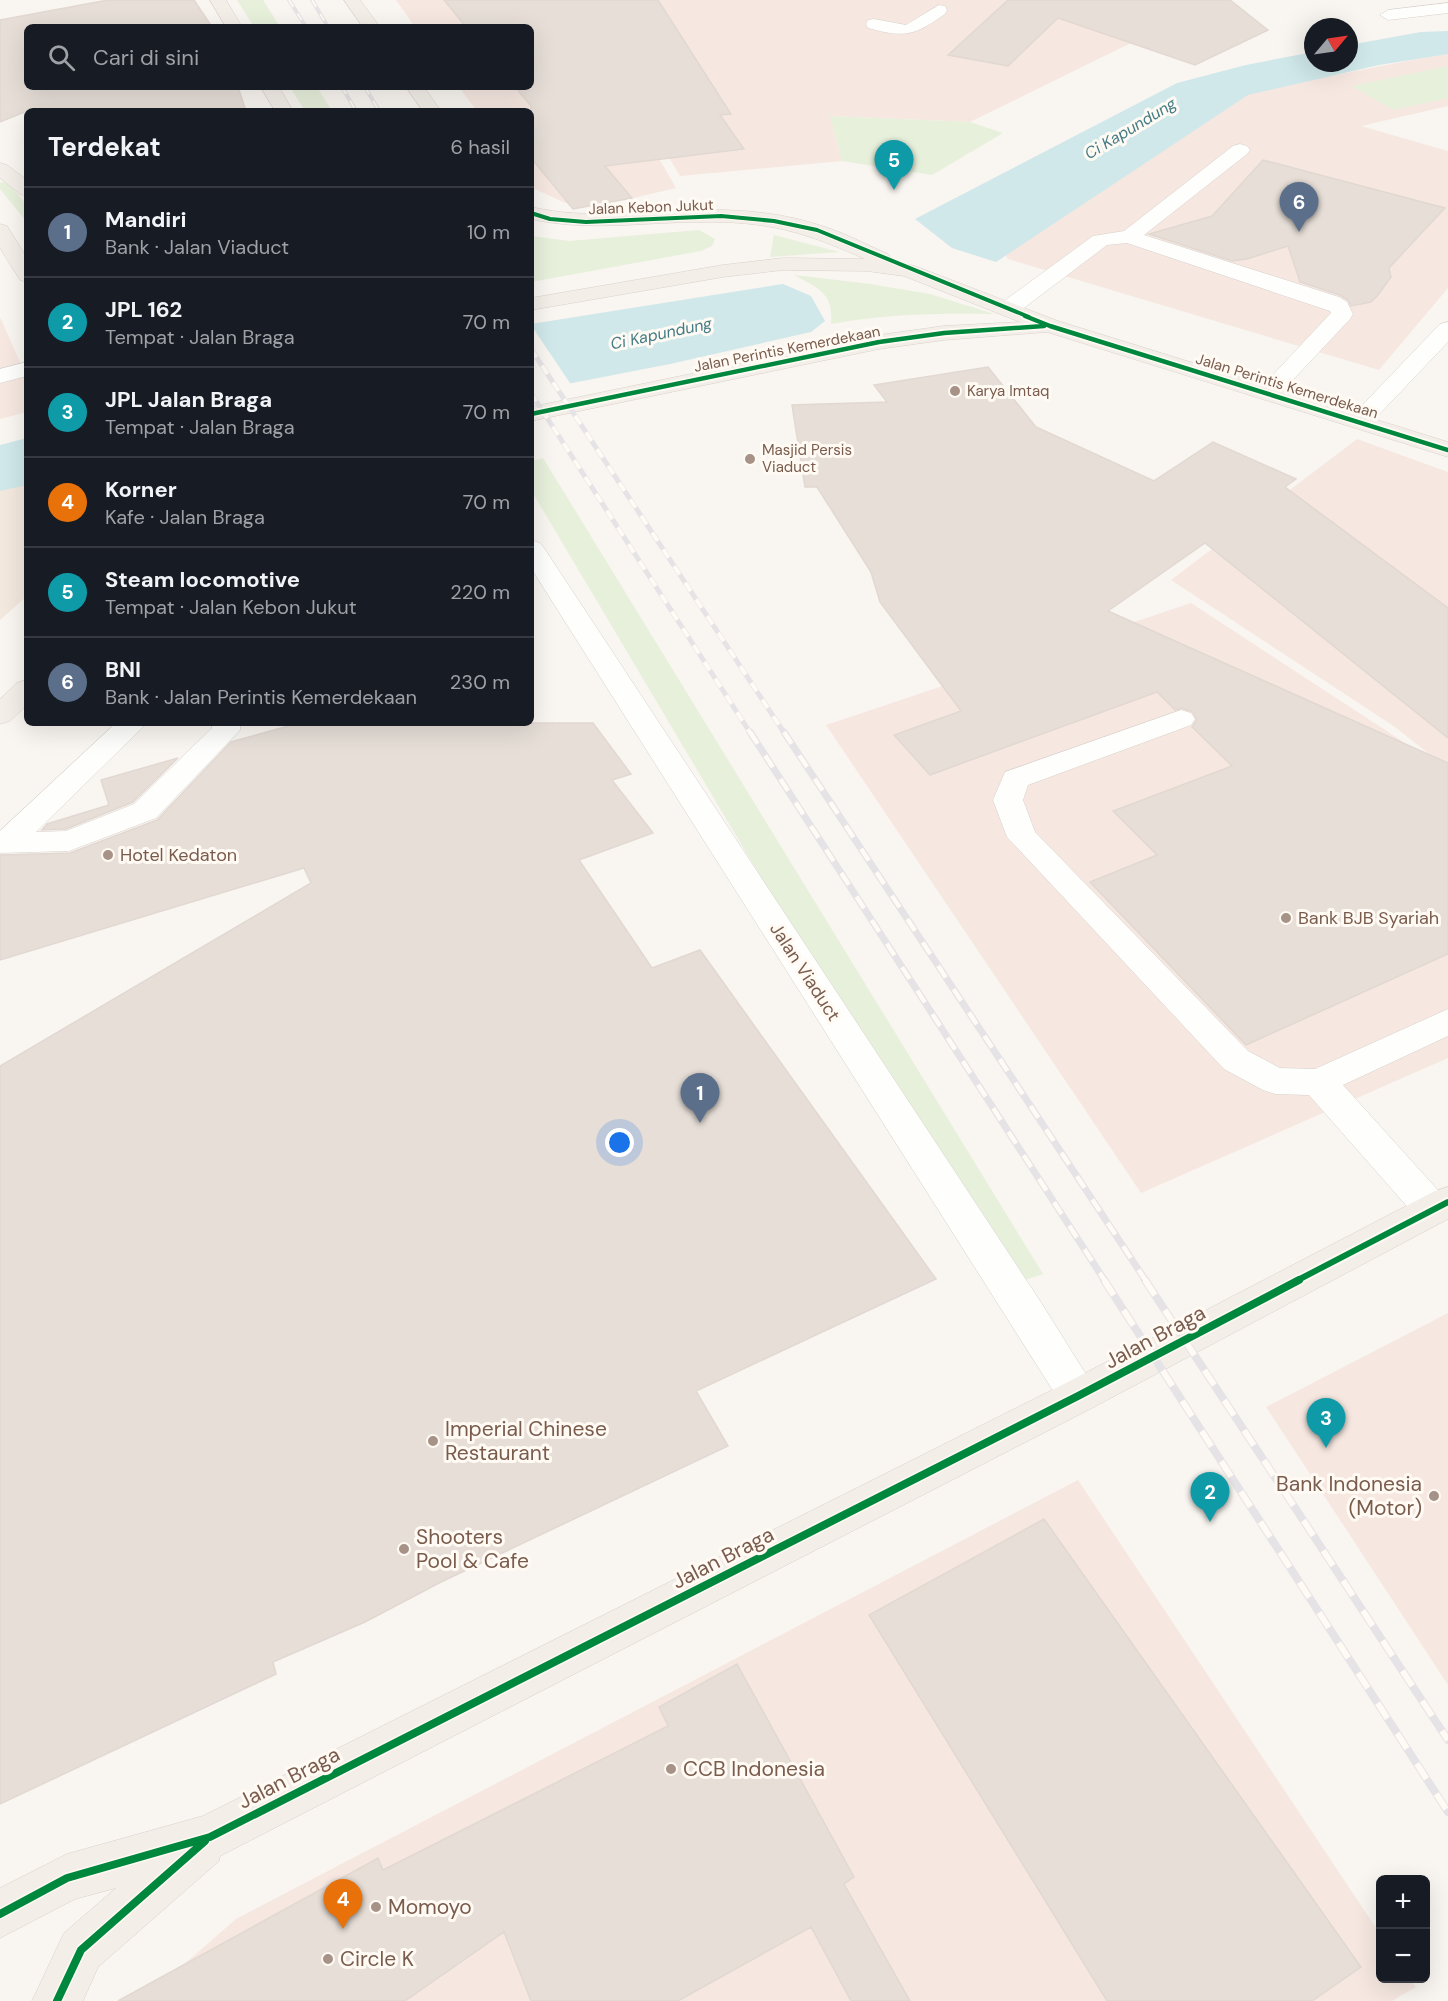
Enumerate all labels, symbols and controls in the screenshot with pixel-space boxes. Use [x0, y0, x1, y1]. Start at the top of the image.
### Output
north arrow [1304, 18, 1358, 72]
search box [24, 24, 534, 90]
icon: search [45, 41, 78, 74]
text: Cari di sini [93, 43, 199, 72]
water label: Ci Kapundung [1081, 92, 1181, 164]
text: Terdekat [48, 130, 161, 164]
text: 6 hasil [450, 134, 510, 160]
pin: 5 [874, 140, 914, 190]
pin: 6 [1280, 182, 1318, 232]
street label: Jalan Kebon Jukut [588, 195, 714, 219]
text: Mandiri [105, 205, 186, 234]
text: 1 [64, 219, 71, 245]
text: 10 m [467, 219, 510, 245]
text: Bank · Jalan Viaduct [105, 234, 289, 260]
text: JPL 162 [105, 295, 182, 324]
text: 2 [62, 309, 73, 335]
text: 70 m [463, 309, 510, 335]
water label: Ci Kapundung [608, 312, 715, 354]
street label: Jalan Perintis Kemerdekaan [692, 321, 882, 377]
text: Tempat · Jalan Braga [105, 324, 295, 350]
street label: Jalan Perintis Kemerdekaan [1193, 349, 1381, 423]
place label: Karya Imtaq [967, 381, 1050, 401]
marker: Karya Imtaq [948, 384, 962, 398]
text: JPL Jalan Braga [105, 385, 272, 414]
text: 3 [61, 399, 74, 425]
text: 70 m [463, 399, 510, 425]
text: Tempat · Jalan Braga [105, 414, 295, 440]
place label: Masjid Persis Viaduct [762, 440, 852, 477]
marker: Masjid Persis Viaduct [743, 452, 757, 466]
text: Korner [105, 475, 177, 504]
text: 4 [61, 489, 74, 515]
text: 70 m [463, 489, 510, 515]
text: Kafe · Jalan Braga [105, 504, 265, 530]
text: Steam locomotive [105, 565, 300, 594]
text: 5 [61, 579, 74, 605]
text: 220 m [450, 579, 510, 605]
text: Tempat · Jalan Kebon Jukut [105, 594, 357, 620]
text: BNI [105, 655, 141, 684]
text: 6 [61, 669, 74, 695]
text: 230 m [450, 669, 510, 695]
text: Bank · Jalan Perintis Kemerdekaan [105, 684, 417, 710]
place label: Hotel Kedaton [120, 843, 237, 867]
marker: Hotel Kedaton [101, 848, 115, 862]
place label: Bank BJB Syariah [1298, 906, 1439, 930]
marker: Bank BJB Syariah [1279, 911, 1293, 925]
street label: Jalan Viaduct [764, 918, 846, 1026]
pin: 1 [680, 1074, 720, 1123]
your location [605, 1128, 634, 1157]
street label: Jalan Braga [1100, 1299, 1210, 1375]
pin: 3 [1306, 1398, 1346, 1448]
place label: Imperial Chinese Restaurant [445, 1415, 607, 1467]
marker: Imperial Chinese Restaurant [426, 1434, 440, 1448]
place label: Bank Indonesia (Motor) [1276, 1470, 1422, 1522]
pin: 2 [1190, 1472, 1230, 1522]
marker: Bank Indonesia (Motor) [1427, 1489, 1441, 1503]
street label: Jalan Braga [667, 1520, 779, 1596]
place label: Shooters Pool & Cafe [416, 1523, 529, 1575]
marker: Shooters Pool & Cafe [397, 1542, 411, 1556]
street label: Jalan Braga [233, 1740, 345, 1816]
place label: CCB Indonesia [683, 1755, 825, 1783]
marker: CCB Indonesia [664, 1762, 678, 1776]
map controls [1376, 1875, 1430, 1983]
button: + [1376, 1875, 1430, 1929]
pin: 4 [324, 1880, 362, 1929]
place label: Momoyo [388, 1893, 472, 1921]
marker: Momoyo [369, 1900, 383, 1914]
button: − [1376, 1929, 1430, 1983]
place label: Circle K [340, 1945, 414, 1973]
marker: Circle K [321, 1952, 335, 1966]

